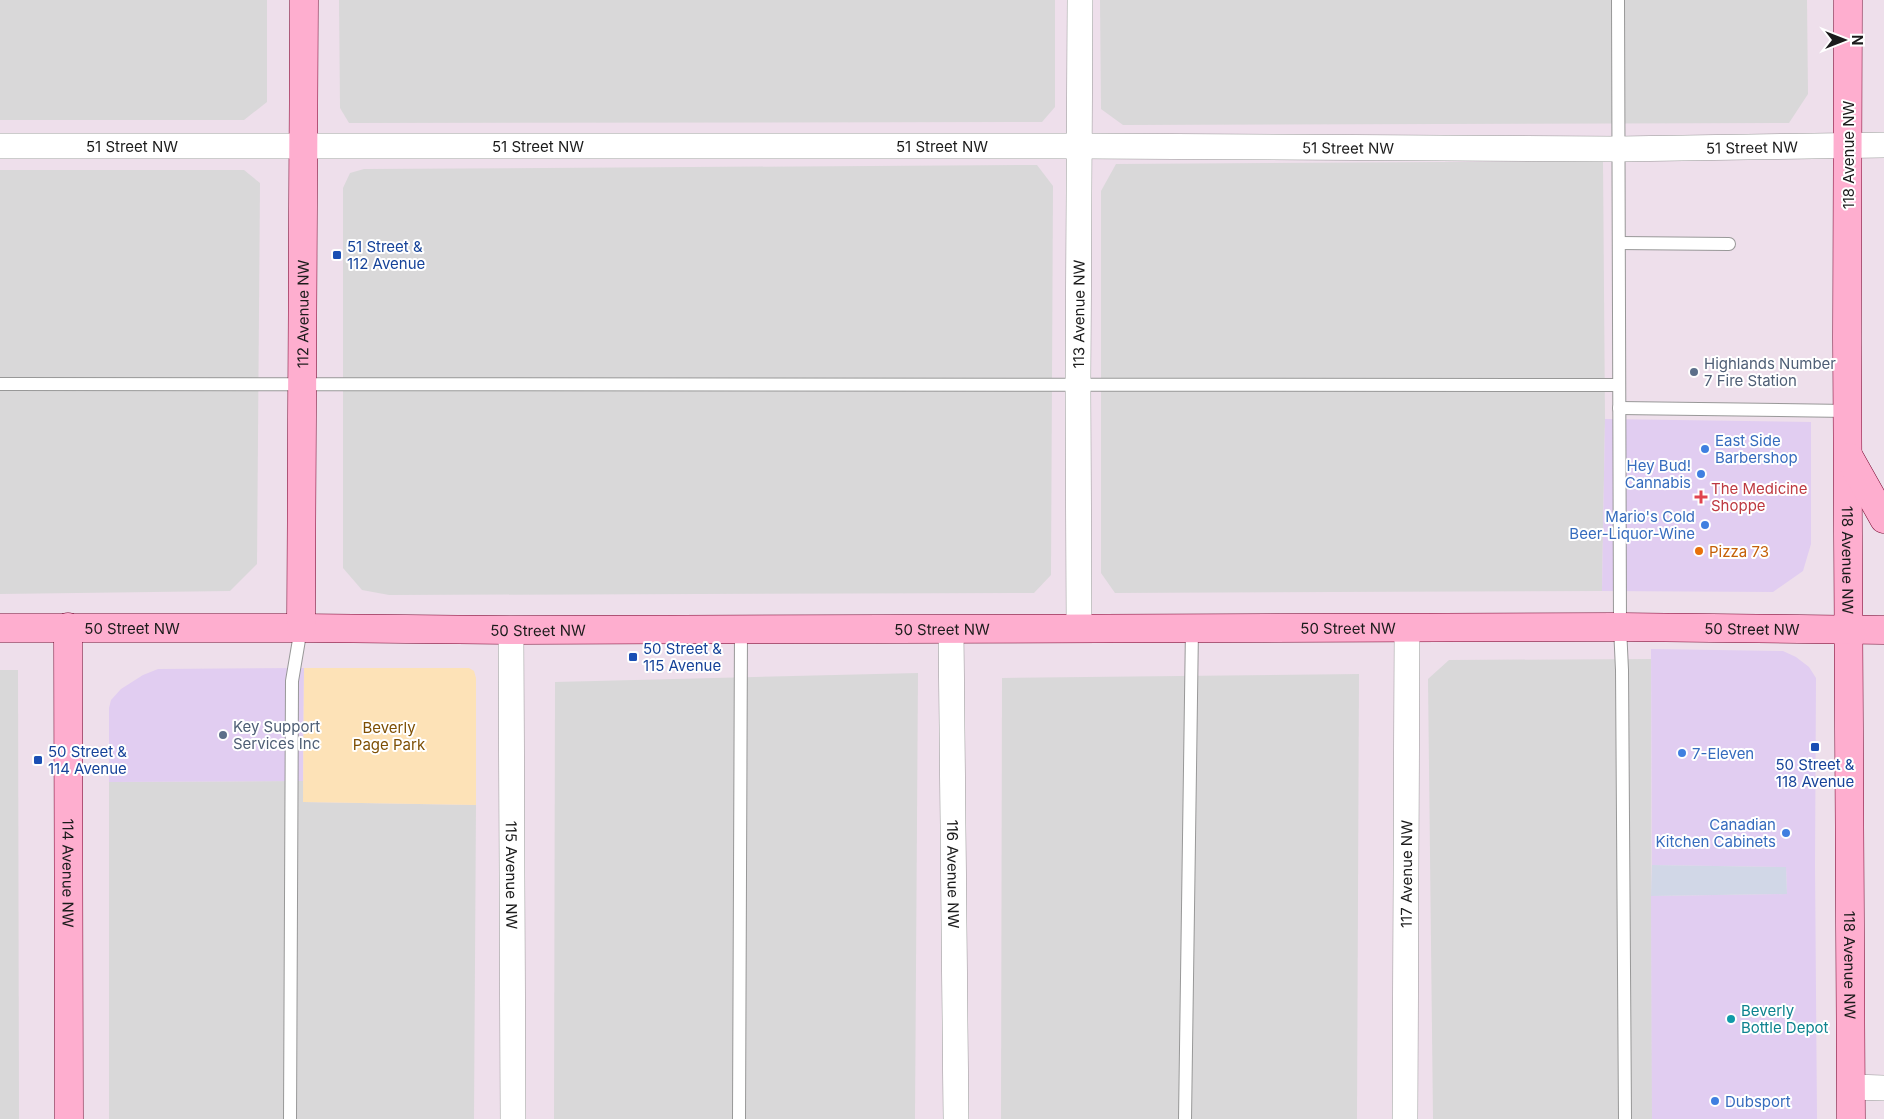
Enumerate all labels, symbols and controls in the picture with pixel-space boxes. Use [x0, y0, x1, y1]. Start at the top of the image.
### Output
north arrow [1819, 15, 1869, 65]
text: N [1849, 35, 1866, 45]
street label: 118 Avenue NW [1839, 100, 1858, 209]
street label: 51 Street NW [86, 137, 178, 156]
street label: 51 Street NW [492, 137, 584, 156]
street label: 51 Street NW [896, 137, 988, 156]
street label: 51 Street NW [1706, 137, 1798, 157]
street label: 51 Street NW [1302, 138, 1394, 157]
place label: 51 Street & 112 Avenue [347, 237, 425, 273]
marker: 51 Street & 112 Avenue [331, 249, 343, 261]
street label: 112 Avenue NW [293, 259, 312, 368]
street label: 113 Avenue NW [1069, 259, 1088, 368]
place label: Highlands Number 7 Fire Station [1704, 354, 1836, 390]
marker: Highlands Number 7 Fire Station [1688, 366, 1700, 378]
place label: East Side Barbershop [1715, 431, 1798, 467]
marker: East Side Barbershop [1699, 443, 1711, 455]
place label: Hey Bud! Cannabis [1625, 456, 1691, 492]
marker: Hey Bud! Cannabis [1695, 468, 1707, 480]
place label: The Medicine Shoppe [1711, 479, 1807, 515]
marker: The Medicine Shoppe [1695, 491, 1707, 503]
street label: 118 Avenue NW [1838, 506, 1858, 615]
place label: Mario's Cold Beer-Liquor-Wine [1569, 507, 1695, 543]
marker: Mario's Cold Beer-Liquor-Wine [1699, 519, 1711, 531]
place label: Pizza 73 [1709, 542, 1769, 561]
marker: Pizza 73 [1693, 545, 1705, 557]
street label: 50 Street NW [1300, 618, 1396, 637]
street label: 50 Street NW [1704, 618, 1800, 639]
street label: 50 Street NW [84, 619, 180, 638]
street label: 50 Street NW [894, 619, 990, 638]
street label: 50 Street NW [490, 620, 586, 640]
place label: 50 Street & 115 Avenue [643, 639, 722, 675]
marker: 50 Street & 115 Avenue [627, 651, 639, 663]
place label: Key Support Services Inc [233, 717, 320, 753]
park label: Beverly Page Park [353, 718, 426, 754]
marker: Key Support Services Inc [217, 729, 229, 741]
marker: 50 Street & 118 Avenue [1809, 741, 1821, 753]
place label: 50 Street & 114 Avenue [48, 742, 127, 778]
place label: 7-Eleven [1692, 744, 1754, 763]
marker: 7-Eleven [1676, 747, 1688, 759]
marker: 50 Street & 114 Avenue [32, 754, 44, 766]
place label: 50 Street & 118 Avenue [1775, 755, 1855, 791]
place label: Canadian Kitchen Cabinets [1656, 815, 1776, 851]
street label: 114 Avenue NW [59, 818, 78, 928]
street label: 116 Avenue NW [943, 819, 964, 929]
street label: 117 Avenue NW [1396, 820, 1416, 928]
street label: 115 Avenue NW [502, 821, 522, 930]
marker: Canadian Kitchen Cabinets [1780, 827, 1792, 839]
street label: 118 Avenue NW [1840, 911, 1860, 1020]
place label: Beverly Bottle Depot [1741, 1001, 1829, 1037]
marker: Beverly Bottle Depot [1725, 1013, 1737, 1025]
place label: Dubsport [1725, 1092, 1791, 1111]
marker: Dubsport [1709, 1095, 1721, 1107]

